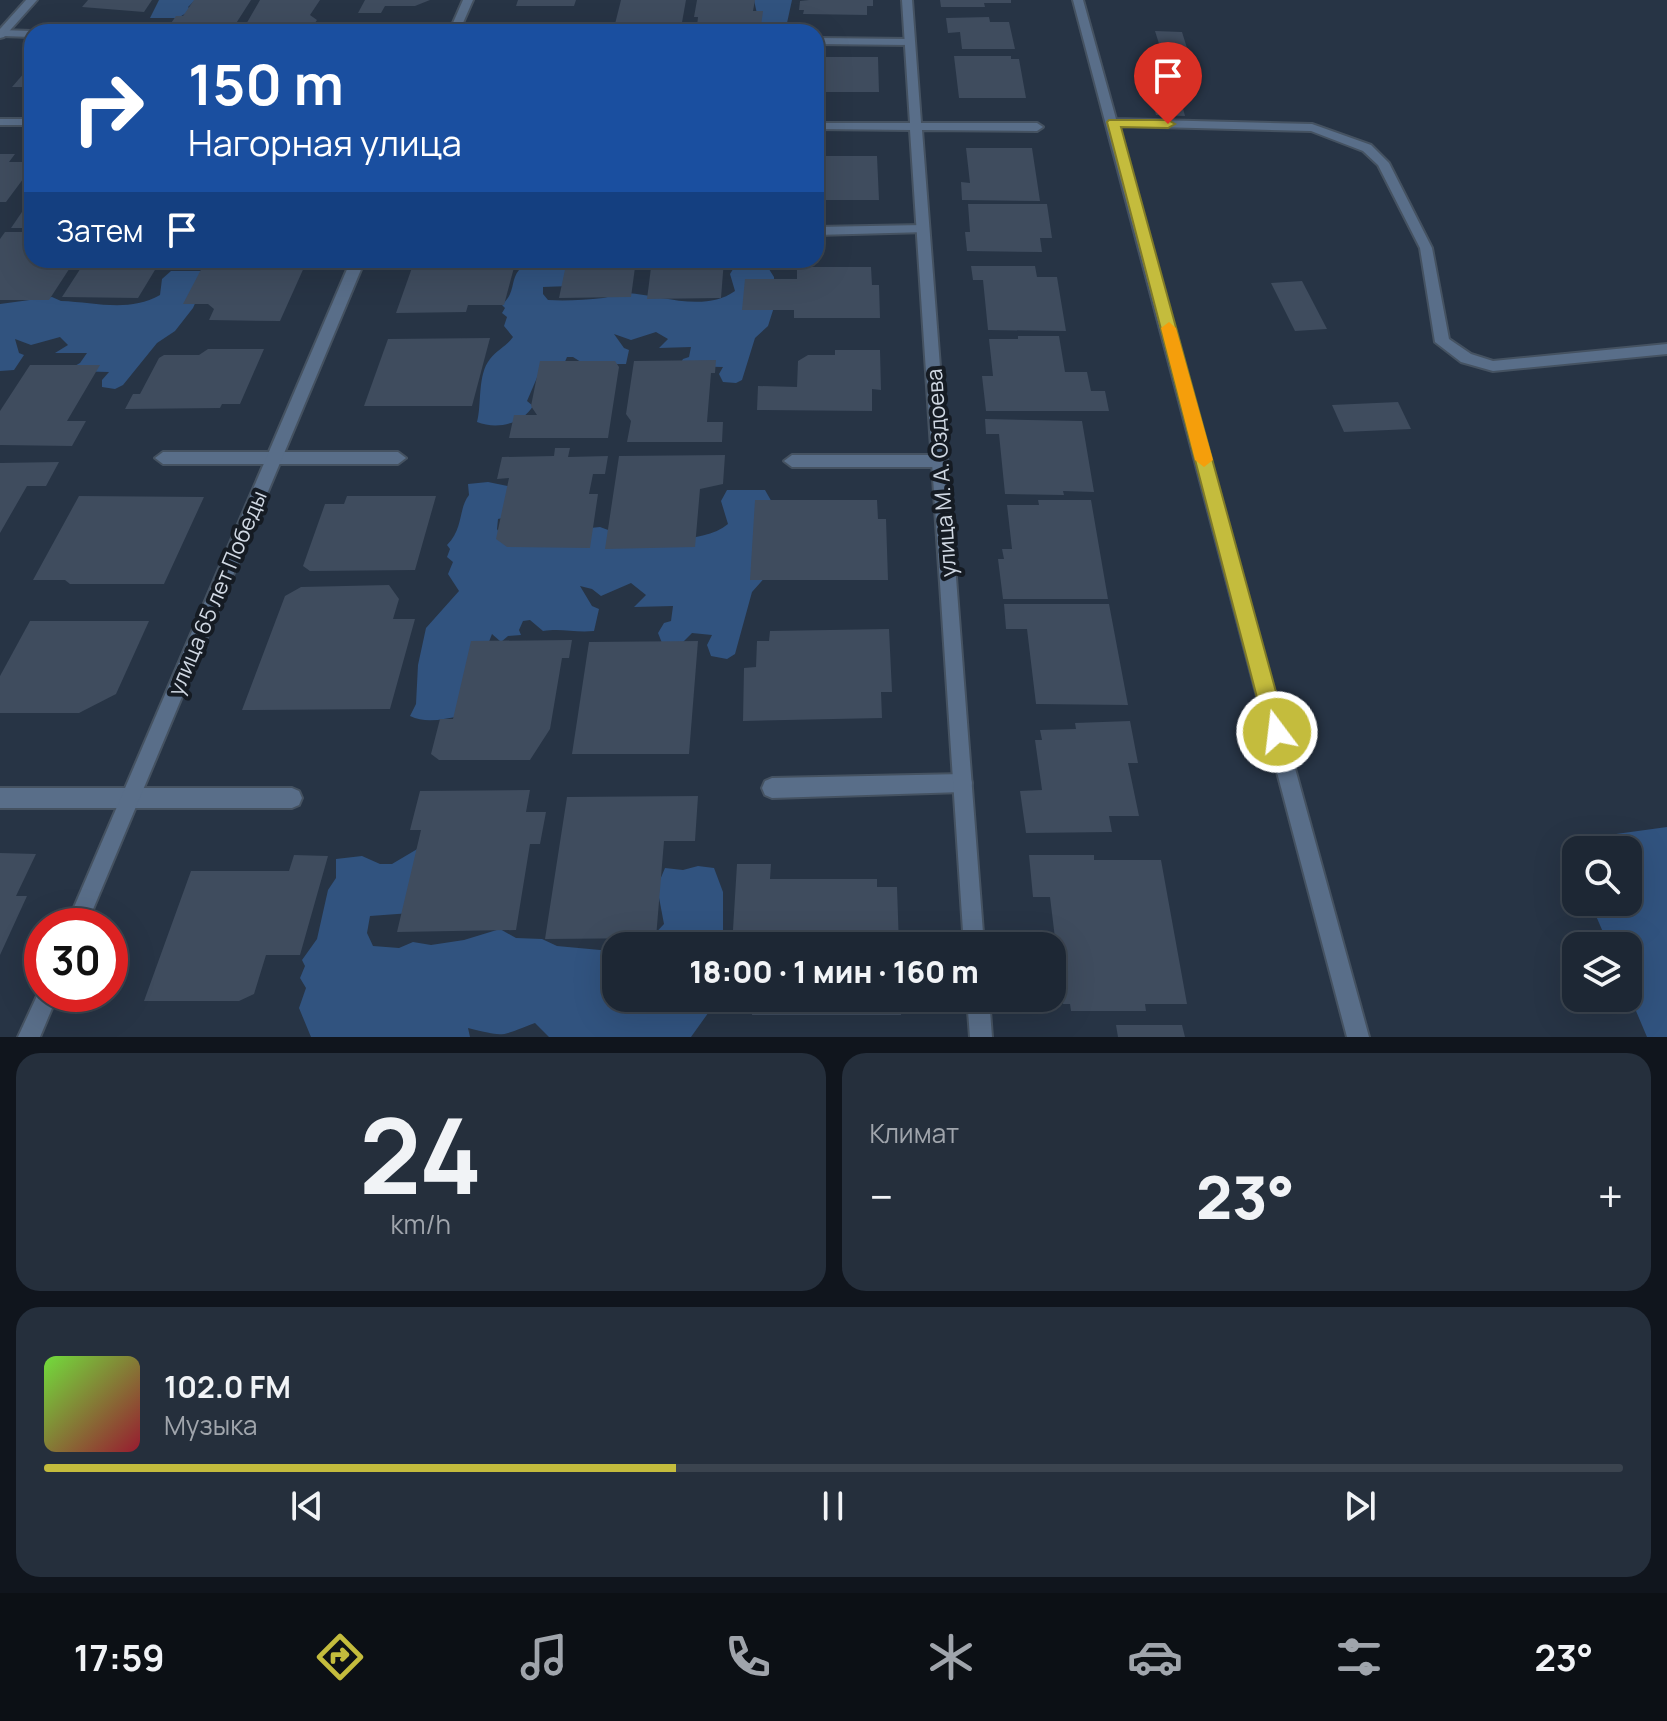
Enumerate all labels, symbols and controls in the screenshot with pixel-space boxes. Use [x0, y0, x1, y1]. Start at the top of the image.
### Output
pin [1134, 42, 1202, 124]
text: 150 m [188, 45, 344, 122]
icon: arrive [1146, 54, 1190, 98]
icon: right [56, 56, 160, 160]
text: Нагорная улица [188, 118, 462, 167]
icon: arrive [160, 208, 204, 252]
text: Затем [56, 210, 144, 251]
street label: улица М. А. Оздоева [919, 368, 963, 578]
street label: улица 65 лет Победы [160, 486, 274, 700]
position arrow [1235, 690, 1319, 774]
map controls [1562, 836, 1642, 1012]
button: search [1562, 836, 1642, 916]
speed limit sign: 30 [24, 908, 128, 1012]
button: layers [1562, 932, 1642, 1012]
text: 18:00 · 1 мин · 160 m [689, 951, 979, 992]
text: 24 [359, 1083, 482, 1225]
text: Климат [870, 1115, 959, 1151]
text: 23° [1196, 1155, 1295, 1237]
text: − [870, 1166, 893, 1226]
text: + [1598, 1166, 1623, 1226]
text: km/h [391, 1206, 451, 1242]
text: 102.0 FM [164, 1366, 291, 1407]
text: Музыка [164, 1407, 258, 1443]
icon: previous [285, 1484, 329, 1528]
icon: pause [811, 1484, 855, 1528]
icon: next [1338, 1484, 1382, 1528]
icon: directions [312, 1629, 368, 1685]
icon: music [516, 1629, 572, 1685]
icon: phone [720, 1629, 776, 1685]
icon: climate [923, 1629, 979, 1685]
icon: car [1127, 1629, 1183, 1685]
icon: filters [1331, 1629, 1387, 1685]
text: 17:59 [74, 1633, 165, 1682]
text: 23° [1535, 1633, 1593, 1682]

